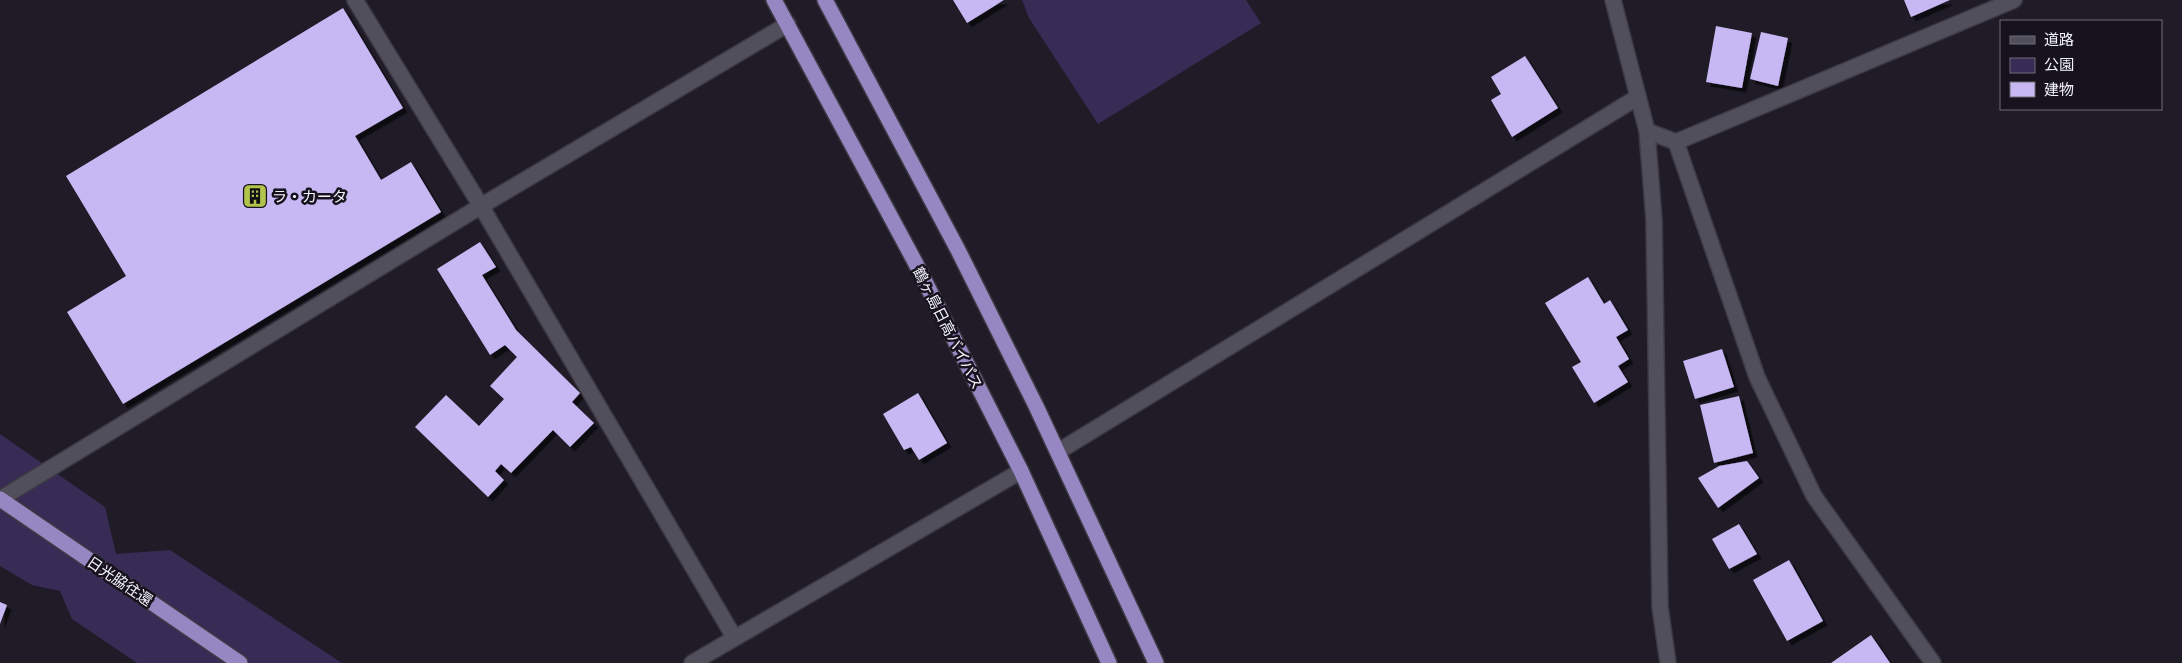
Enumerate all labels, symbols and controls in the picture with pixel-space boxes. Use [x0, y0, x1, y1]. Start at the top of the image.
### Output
legend [2000, 20, 2162, 110]
text: 道路 [2044, 31, 2074, 48]
text: 公園 [2044, 56, 2074, 73]
text: 建物 [2044, 81, 2074, 98]
building icon: ラ・カータ [242, 183, 268, 209]
place label: ラ・カータ [272, 188, 347, 205]
street label: 鶴ヶ島日高バイパス [910, 264, 986, 392]
street label: 日光脇往還 [84, 553, 156, 609]

